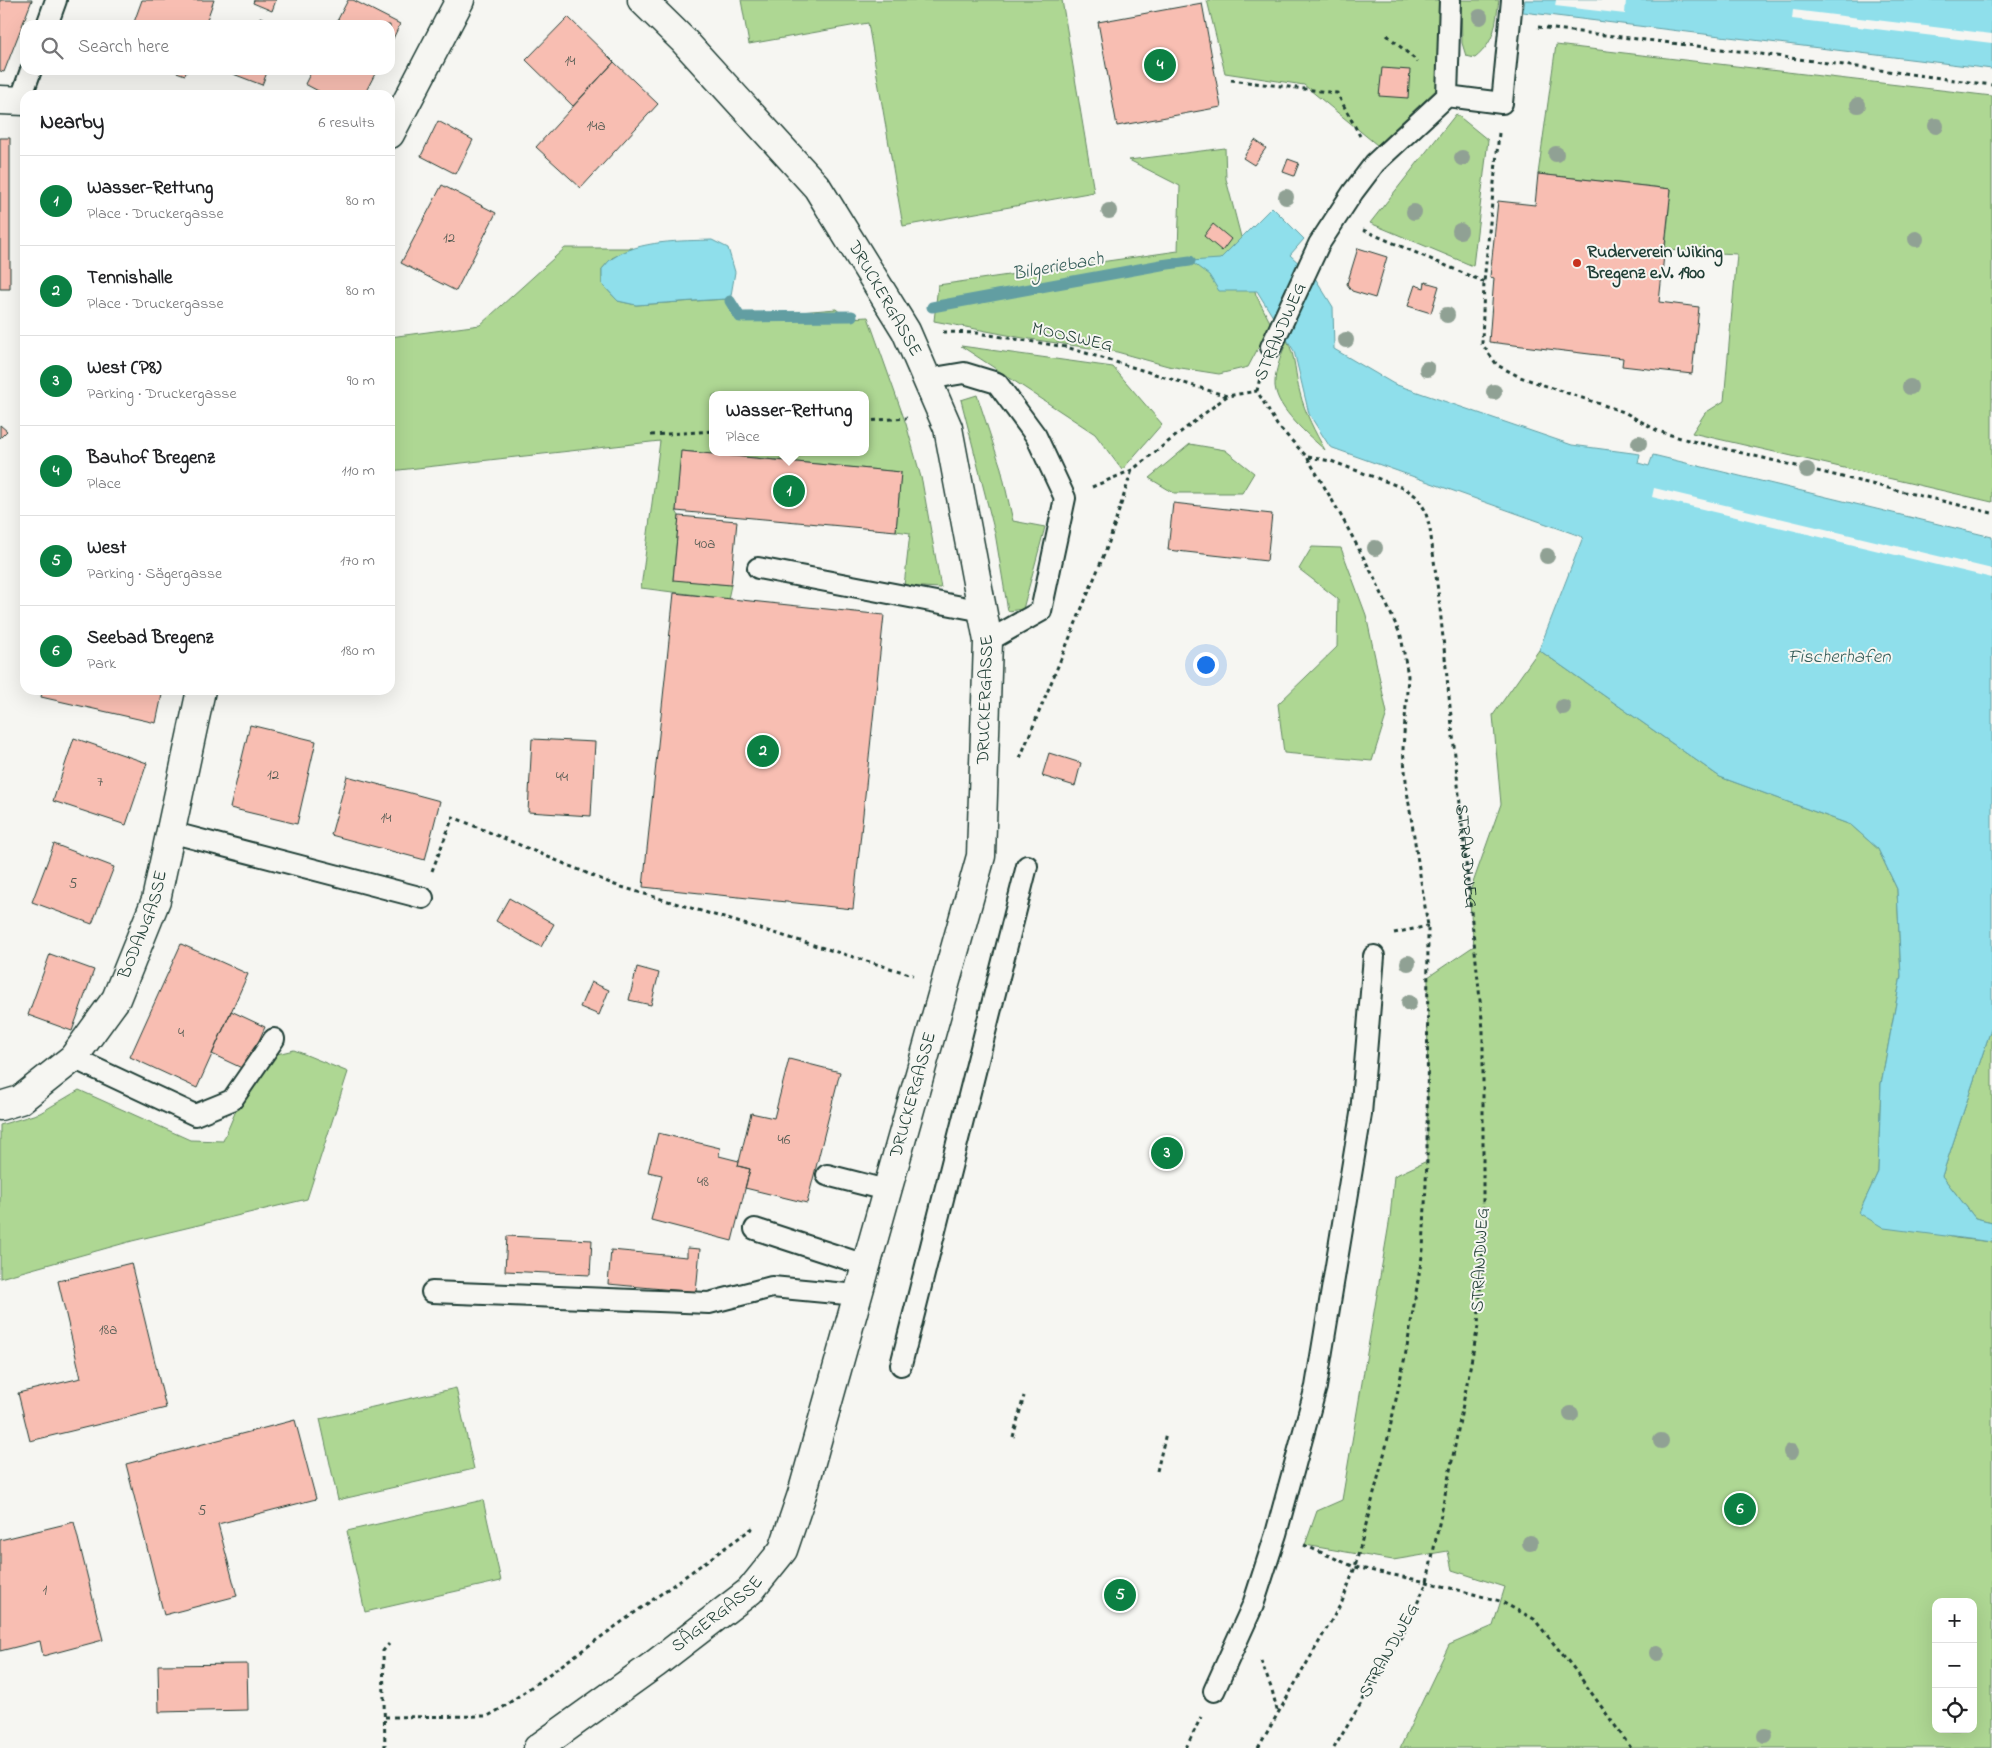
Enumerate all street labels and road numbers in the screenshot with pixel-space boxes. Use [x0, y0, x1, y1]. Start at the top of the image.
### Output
street label: DRUCKERGASSE [840, 236, 928, 362]
street label: STRANDWEG [1249, 279, 1313, 385]
street label: MOOSWEG [1029, 316, 1115, 360]
street label: DRUCKERGASSE [971, 632, 1002, 766]
street label: STRANDWEG [1447, 803, 1484, 909]
street label: BODANGASSE [112, 868, 175, 984]
street label: DRUCKERGASSE [884, 1029, 944, 1162]
street label: STRANDWEG [1465, 1207, 1497, 1313]
street label: SÄGERGASSE [666, 1570, 770, 1660]
street label: STRANDWEG [1353, 1599, 1427, 1703]

